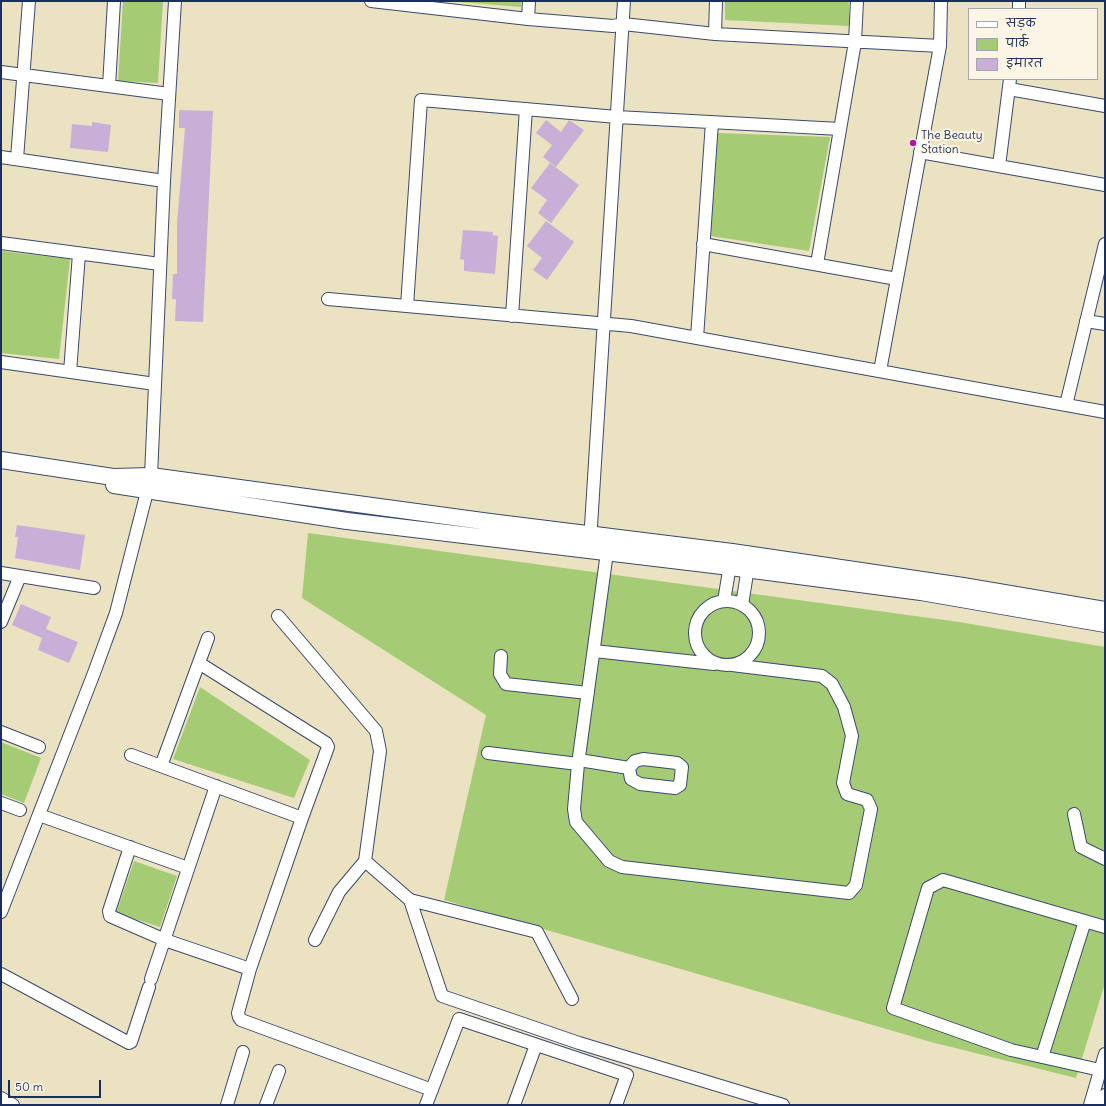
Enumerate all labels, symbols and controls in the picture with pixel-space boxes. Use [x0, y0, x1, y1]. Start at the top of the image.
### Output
legend [968, 8, 1098, 80]
text: सड़क [1006, 15, 1036, 30]
text: पार्क [1006, 35, 1029, 50]
text: इमारत [1006, 55, 1043, 70]
place label: The Beauty Station [921, 129, 983, 157]
marker: The Beauty Station [908, 138, 918, 148]
scale bar [10, 1072, 103, 1098]
text: 50 m [15, 1079, 43, 1094]

